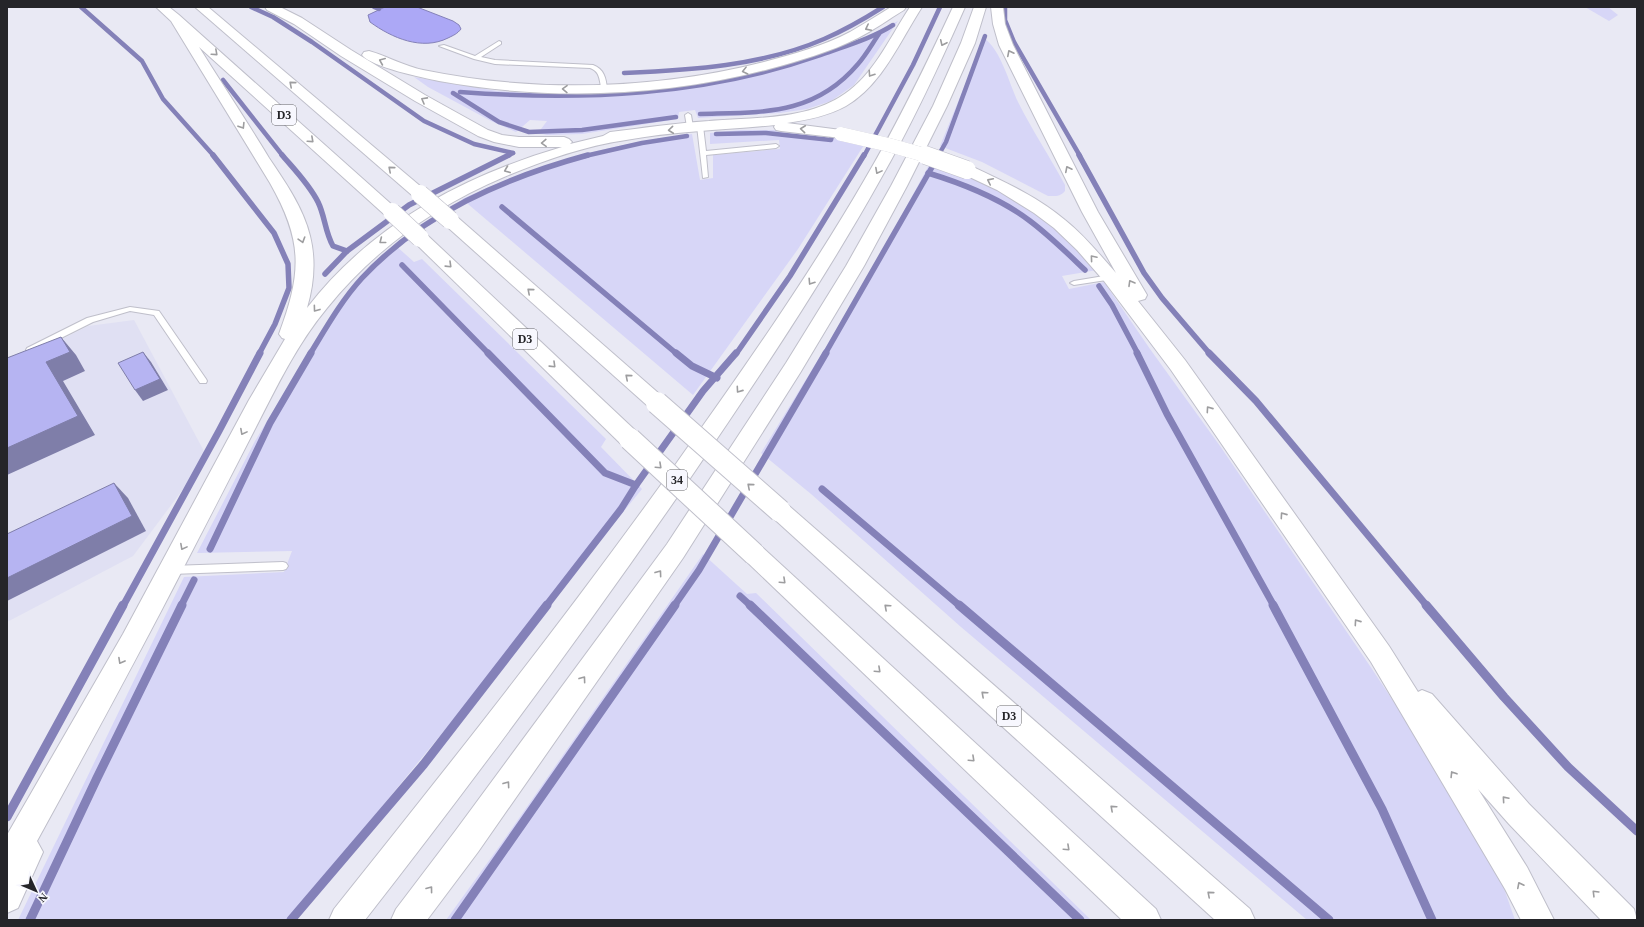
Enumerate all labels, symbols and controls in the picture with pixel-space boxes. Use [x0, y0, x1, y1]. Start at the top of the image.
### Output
one-way arrow [865, 24, 872, 31]
one-way arrow [940, 38, 948, 46]
one-way arrow [210, 48, 218, 56]
one-way arrow [1007, 49, 1015, 57]
one-way arrow [379, 58, 387, 66]
one-way arrow [742, 66, 749, 74]
one-way arrow [869, 70, 876, 77]
one-way arrow [289, 82, 297, 89]
one-way arrow [562, 85, 568, 93]
one-way arrow [421, 98, 428, 105]
road number: D3 [272, 105, 296, 125]
one-way arrow [237, 122, 245, 129]
one-way arrow [668, 125, 674, 134]
one-way arrow [800, 125, 806, 134]
one-way arrow [307, 135, 314, 142]
one-way arrow [541, 139, 547, 147]
one-way arrow [503, 165, 510, 173]
one-way arrow [1065, 165, 1073, 173]
one-way arrow [388, 166, 395, 173]
one-way arrow [875, 167, 883, 174]
one-way arrow [986, 178, 994, 186]
one-way arrow [297, 236, 306, 243]
one-way arrow [380, 236, 387, 243]
one-way arrow [1091, 255, 1098, 262]
one-way arrow [444, 260, 452, 268]
one-way arrow [808, 278, 816, 285]
one-way arrow [1128, 280, 1135, 287]
one-way arrow [528, 289, 535, 296]
one-way arrow [314, 305, 321, 312]
road number: D3 [513, 329, 537, 349]
one-way arrow [548, 360, 556, 367]
one-way arrow [625, 375, 633, 382]
one-way arrow [737, 386, 744, 393]
one-way arrow [1207, 406, 1214, 413]
one-way arrow [240, 427, 248, 435]
one-way arrow [654, 461, 662, 468]
road number: 34 [667, 470, 687, 490]
one-way arrow [748, 483, 755, 490]
one-way arrow [1281, 513, 1288, 520]
one-way arrow [180, 543, 187, 550]
one-way arrow [654, 570, 662, 577]
one-way arrow [778, 576, 786, 584]
one-way arrow [884, 604, 892, 612]
one-way arrow [1354, 619, 1362, 626]
one-way arrow [118, 657, 125, 664]
one-way arrow [873, 665, 880, 672]
one-way arrow [578, 676, 585, 683]
one-way arrow [981, 691, 989, 698]
road number: D3 [997, 706, 1021, 726]
one-way arrow [967, 754, 975, 761]
one-way arrow [1451, 771, 1458, 778]
one-way arrow [502, 781, 510, 788]
one-way arrow [1503, 796, 1510, 804]
one-way arrow [1110, 806, 1117, 813]
one-way arrow [1062, 843, 1070, 850]
north arrow [16, 871, 56, 911]
one-way arrow [1517, 882, 1525, 890]
one-way arrow [425, 886, 432, 893]
one-way arrow [1592, 890, 1600, 898]
text: N [36, 891, 50, 905]
one-way arrow [1207, 892, 1215, 899]

